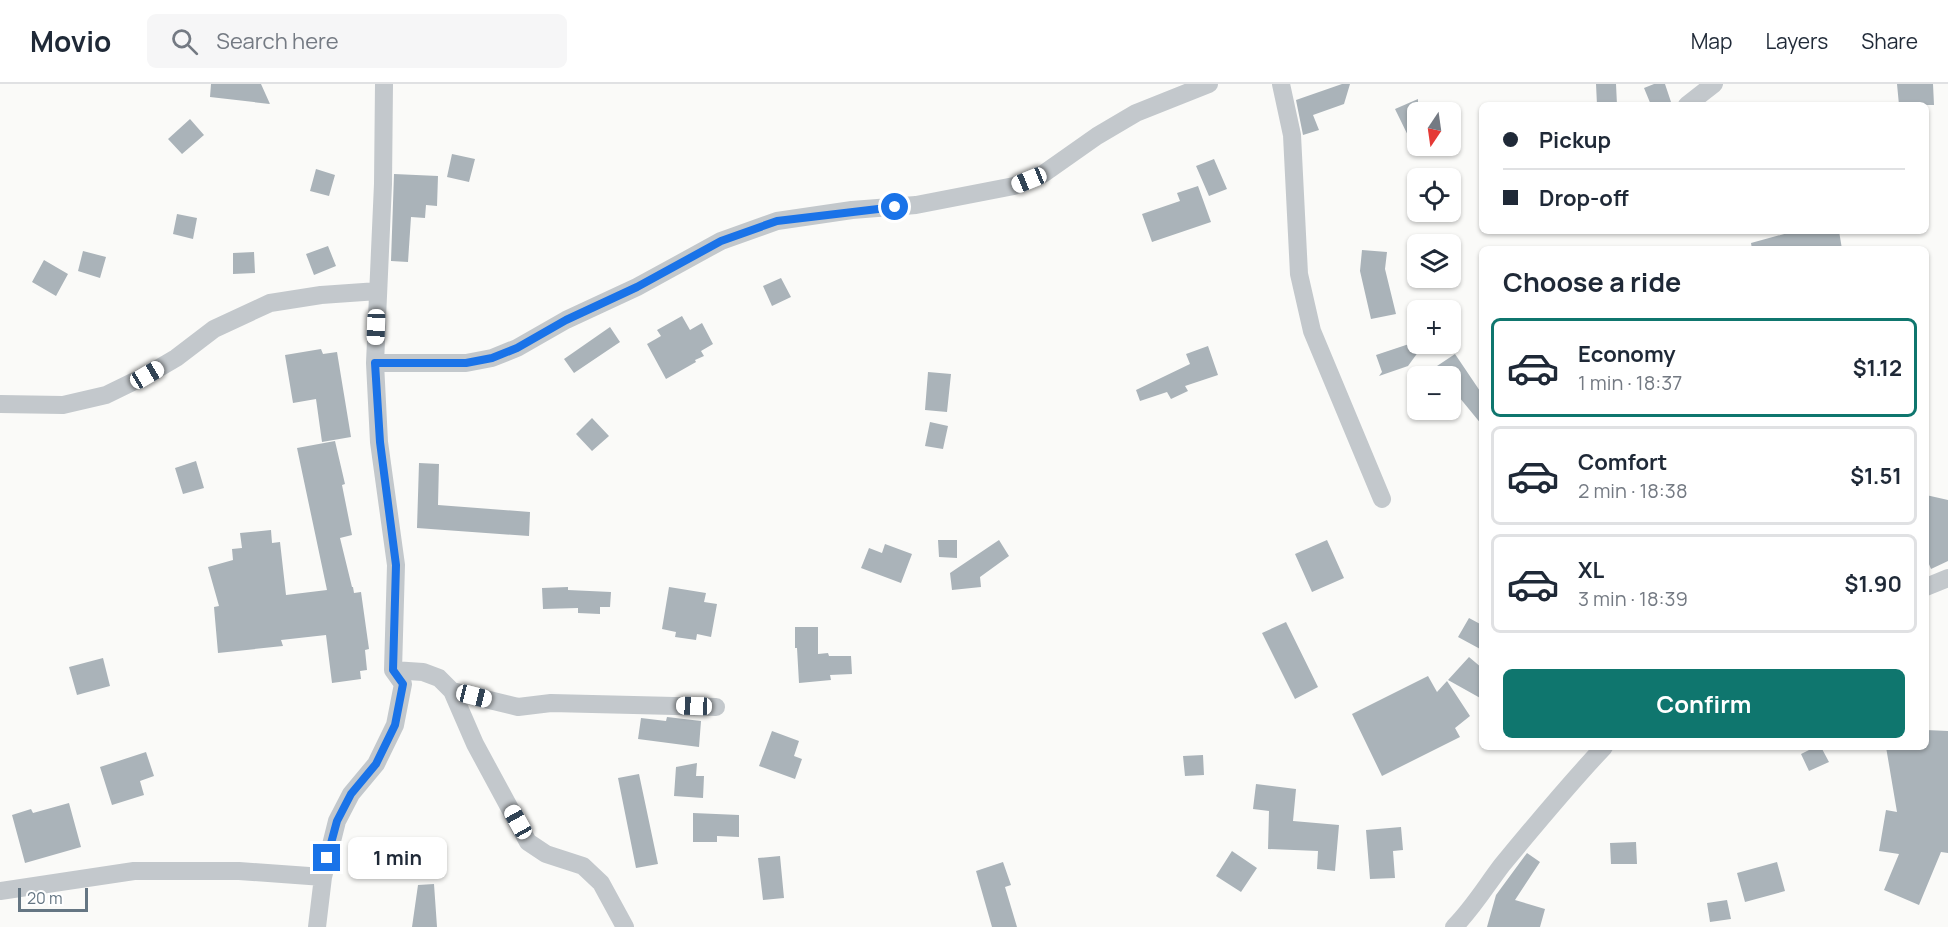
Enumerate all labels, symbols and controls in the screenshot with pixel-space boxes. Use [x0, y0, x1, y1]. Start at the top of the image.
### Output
search box [147, 14, 567, 68]
text: Movio [30, 22, 111, 60]
icon: search [168, 25, 201, 58]
text: Search here [216, 26, 339, 56]
text: Map [1691, 27, 1732, 55]
text: Layers [1765, 27, 1828, 55]
text: Share [1861, 27, 1918, 55]
north arrow [1407, 102, 1461, 156]
map controls [1407, 102, 1461, 420]
text: Pickup [1539, 125, 1611, 155]
car [1009, 165, 1049, 195]
button: locate [1407, 168, 1461, 222]
text: Drop-off [1539, 183, 1629, 213]
route start [881, 193, 908, 220]
button: layers [1407, 234, 1461, 288]
text: Choose a ride [1503, 263, 1681, 300]
button: + [1407, 300, 1461, 354]
car [366, 309, 386, 345]
text: Economy [1578, 339, 1676, 369]
icon: car [1506, 341, 1560, 395]
text: $1.12 [1853, 353, 1902, 383]
car [127, 358, 167, 392]
button: − [1407, 366, 1461, 420]
text: 1 min · 18:37 [1578, 369, 1682, 396]
text: Comfort [1578, 447, 1667, 477]
icon: car [1506, 449, 1560, 503]
text: $1.51 [1850, 461, 1902, 491]
text: 2 min · 18:38 [1578, 477, 1688, 504]
text: XL [1578, 555, 1604, 585]
icon: car [1506, 557, 1560, 611]
text: $1.90 [1845, 569, 1902, 599]
text: 3 min · 18:39 [1578, 585, 1688, 612]
button: Confirm [1503, 669, 1905, 738]
car [454, 683, 494, 709]
car [676, 696, 712, 716]
car [501, 802, 535, 842]
callout: 1 min [348, 837, 447, 879]
route end [313, 844, 340, 871]
text: 1 min [373, 844, 422, 871]
scale bar [18, 885, 88, 912]
text: 20 m [27, 887, 63, 909]

